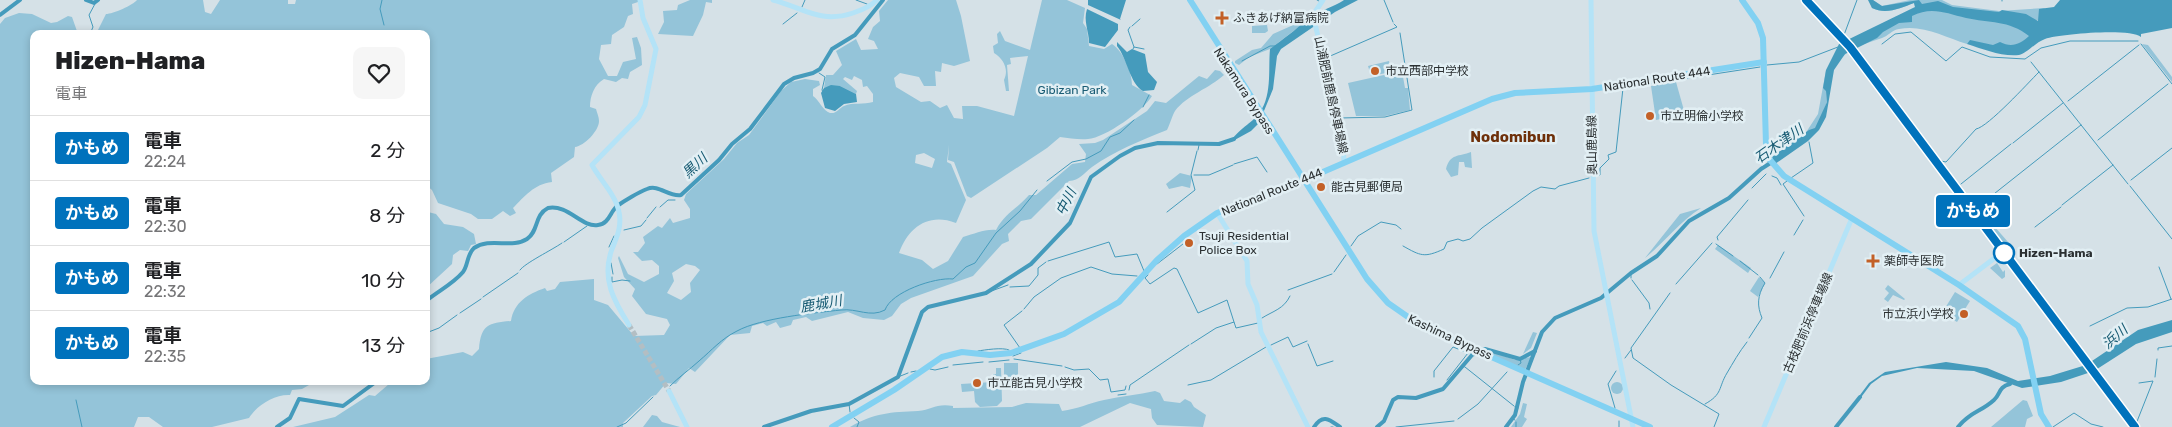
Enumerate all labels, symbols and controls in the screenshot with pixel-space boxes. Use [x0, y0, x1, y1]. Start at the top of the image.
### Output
marker: ふきあげ納富病院 [1215, 11, 1229, 25]
place label: ふきあげ納富病院 [1233, 11, 1329, 25]
street label: 山浦肥前鹿島停車場線 [1312, 35, 1350, 155]
street label: Nakamura Bypass [1211, 45, 1277, 137]
text: Hizen-Hama [55, 47, 205, 75]
button: heart [353, 47, 405, 99]
place label: 市立西部中学校 [1385, 64, 1469, 78]
street label: National Route 444 [1603, 64, 1712, 94]
marker: 市立西部中学校 [1369, 65, 1381, 77]
park label: Gibizan Park [1037, 83, 1107, 97]
text: 電車 [55, 84, 87, 103]
place label: 市立明倫小学校 [1660, 109, 1744, 123]
marker: 市立明倫小学校 [1644, 110, 1656, 122]
street label: 奥山鹿島線 [1584, 115, 1600, 175]
water label: 石木津川 [1751, 120, 1808, 167]
district label: Nodomibun [1470, 128, 1556, 146]
text: 電車 [144, 129, 182, 152]
text: かもめ [65, 137, 119, 159]
text: 2 分 [370, 139, 405, 162]
water label: 黒川 [679, 149, 712, 182]
text: 22:24 [144, 152, 186, 171]
street label: National Route 444 [1219, 165, 1325, 219]
place label: 能古見郵便局 [1331, 180, 1403, 194]
marker: 能古見郵便局 [1315, 181, 1327, 193]
water label: 中川 [1052, 184, 1081, 218]
text: 電車 [144, 194, 182, 217]
line badge: かもめ [1944, 195, 2002, 227]
text: かもめ [1946, 200, 2000, 222]
text: かもめ [65, 202, 119, 224]
text: 8 分 [369, 204, 405, 227]
text: 22:30 [144, 217, 187, 236]
place label: Tsuji Residential Police Box [1199, 229, 1289, 257]
marker: Tsuji Residential Police Box [1183, 237, 1195, 249]
marker: Hizen-Hama [1993, 242, 2015, 264]
place label: Hizen-Hama [2019, 246, 2093, 260]
marker: 薬師寺医院 [1866, 254, 1880, 268]
place label: 薬師寺医院 [1884, 254, 1944, 268]
text: 電車 [144, 259, 182, 282]
text: かもめ [65, 267, 119, 289]
text: 10 分 [361, 269, 405, 292]
street label: 古枝肥前浜停車場線 [1780, 271, 1836, 375]
text: 22:32 [144, 282, 186, 301]
water label: 鹿城川 [799, 292, 845, 316]
place label: 市立浜小学校 [1882, 307, 1954, 321]
marker: 市立浜小学校 [1958, 308, 1970, 320]
street label: Kashima Bypass [1406, 311, 1494, 363]
water label: 浜川 [2099, 320, 2133, 353]
text: 電車 [144, 324, 182, 347]
text: かもめ [65, 332, 119, 354]
text: 13 分 [362, 334, 405, 357]
text: 22:35 [144, 347, 186, 366]
place label: 市立能古見小学校 [987, 376, 1083, 390]
marker: 市立能古見小学校 [971, 377, 983, 389]

